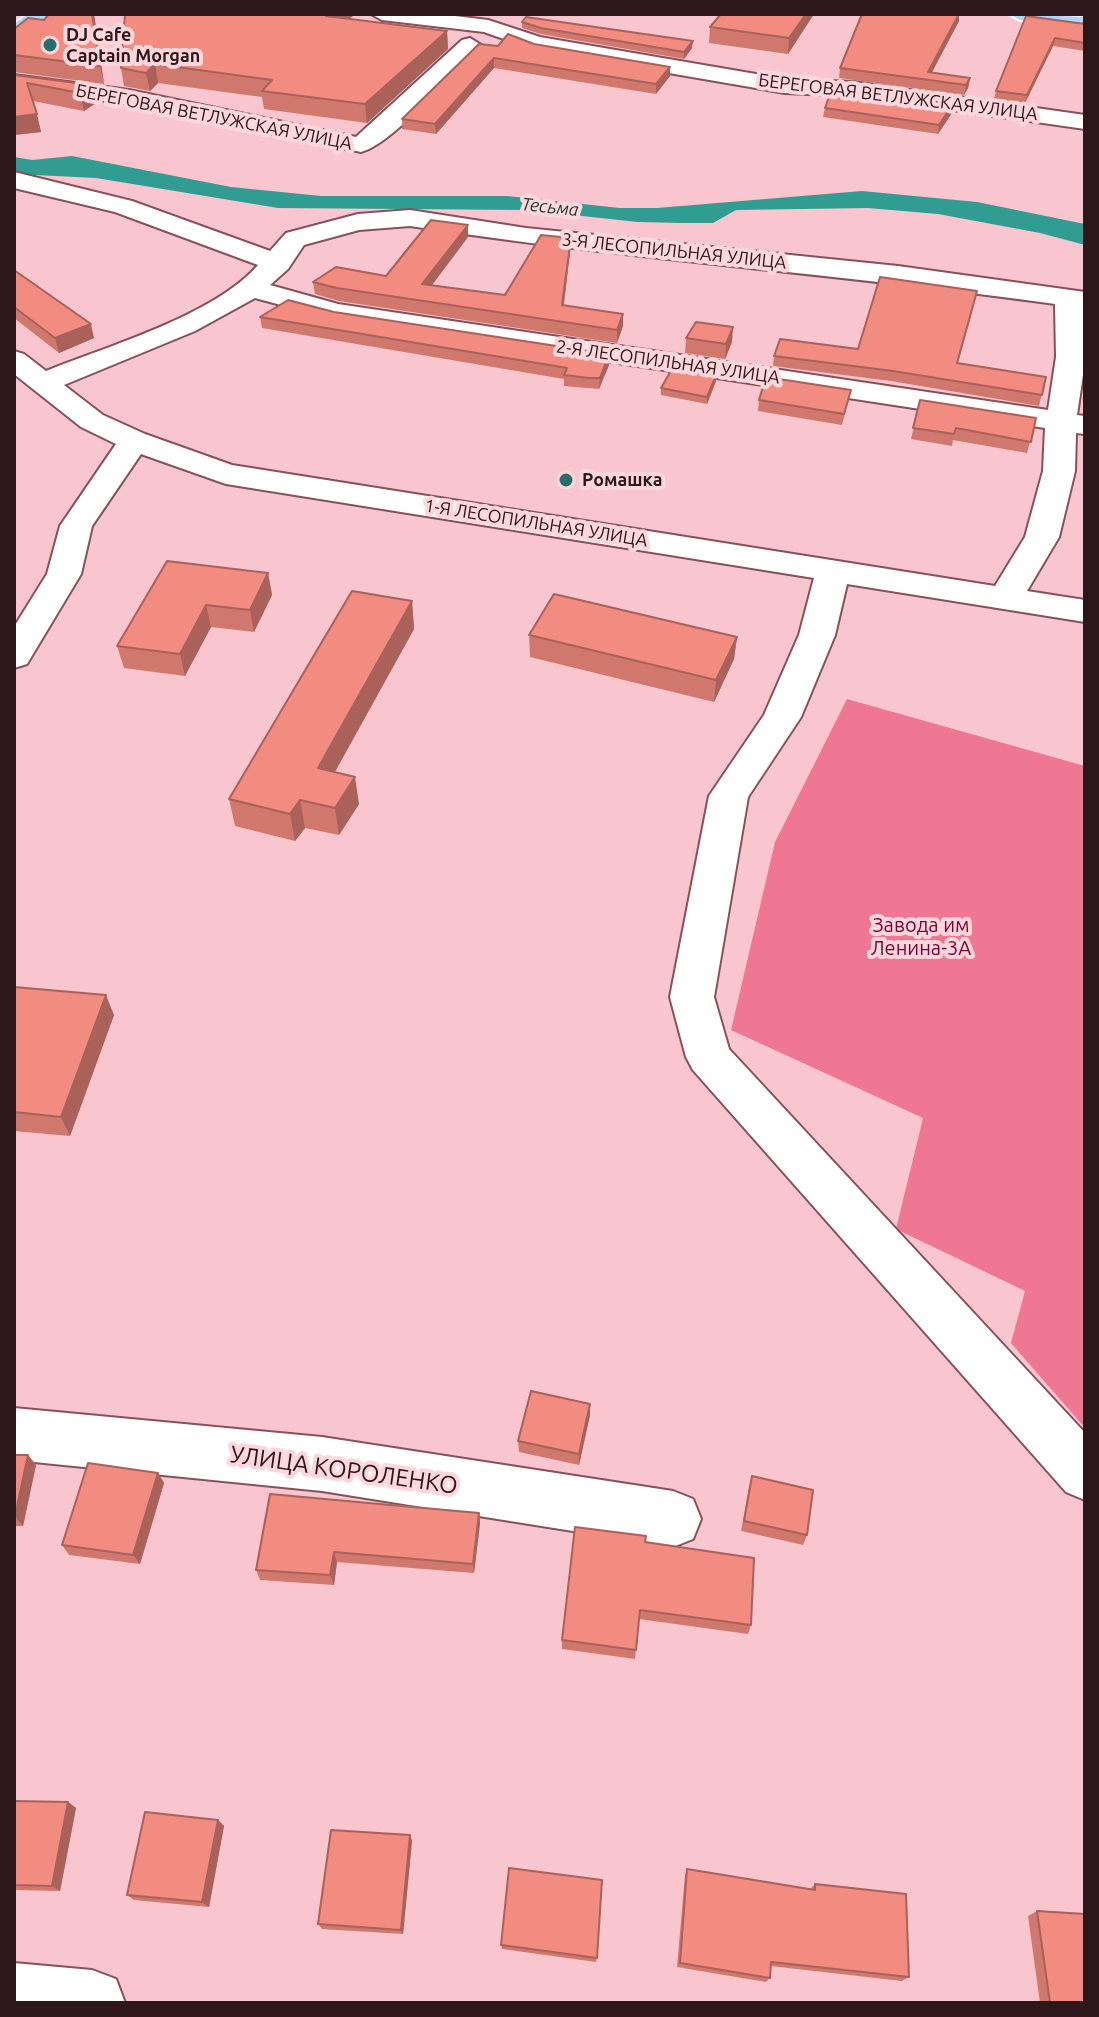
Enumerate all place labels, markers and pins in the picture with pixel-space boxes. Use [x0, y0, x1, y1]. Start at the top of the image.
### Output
place label: DJ Cafe Captain Morgan [66, 24, 200, 66]
marker: DJ Cafe Captain Morgan [41, 36, 59, 54]
place label: Ромашка [582, 469, 662, 491]
marker: Ромашка [557, 471, 575, 489]

